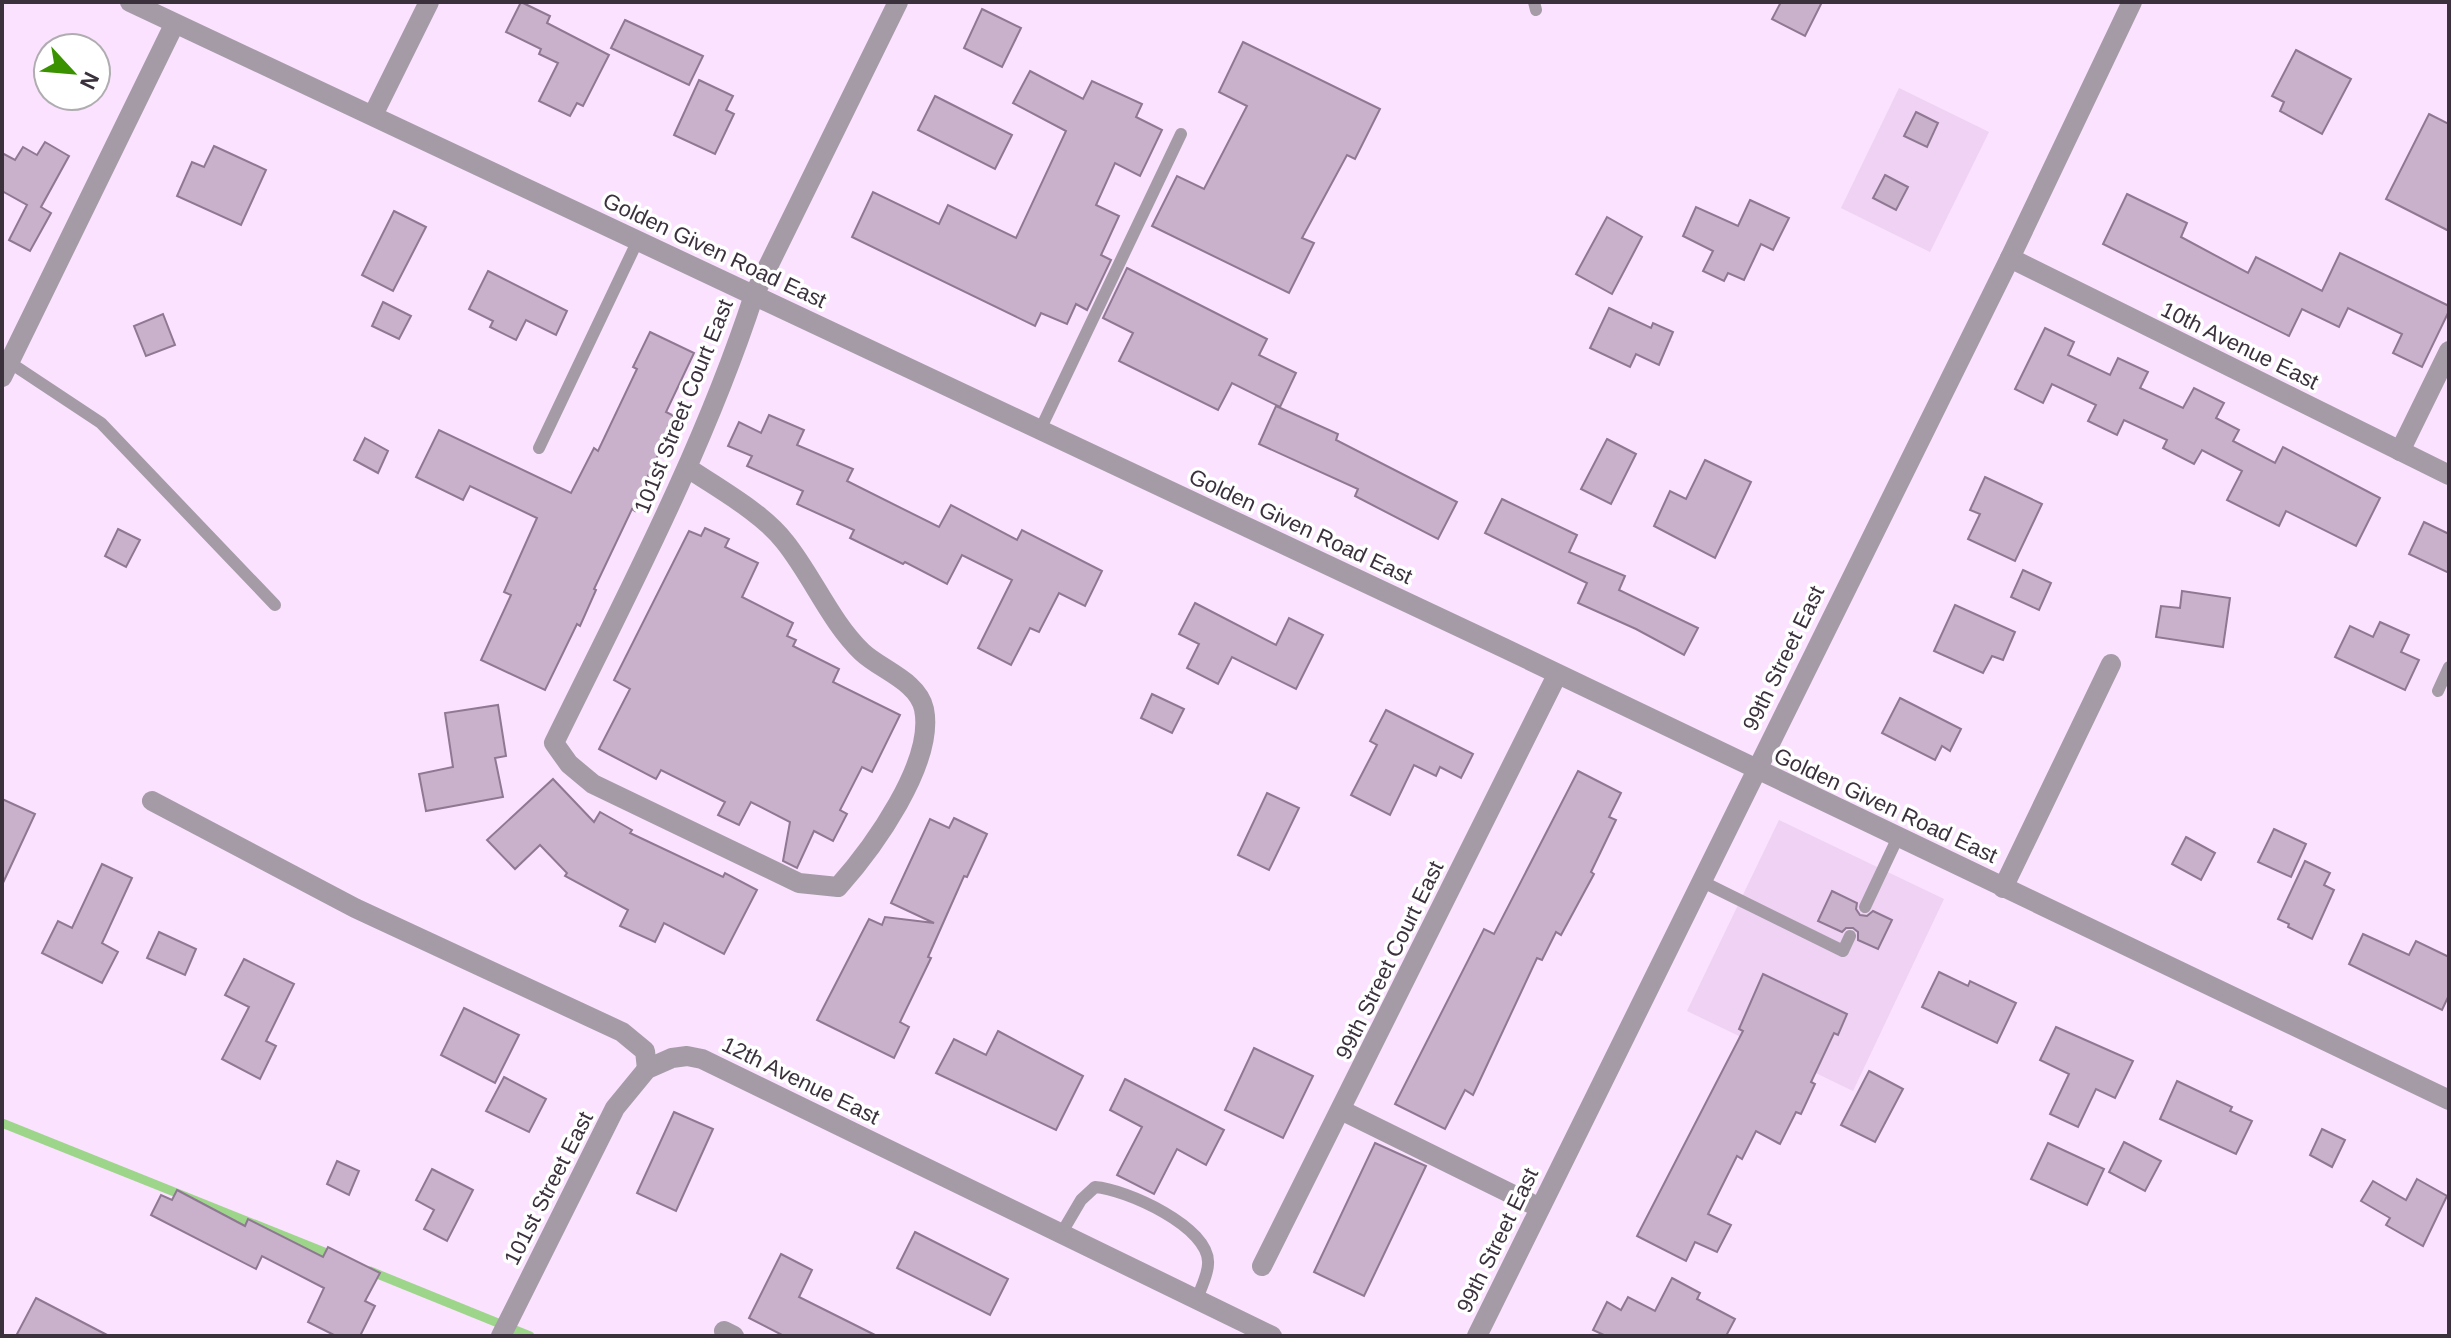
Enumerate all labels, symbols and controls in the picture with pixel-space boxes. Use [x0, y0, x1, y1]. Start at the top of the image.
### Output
north arrow [32, 32, 112, 112]
text: N [75, 68, 104, 93]
street label: Golden Given Road East [599, 188, 830, 313]
street label: 101st Street Court East [629, 295, 738, 517]
street label: 10th Avenue East [2157, 296, 2323, 394]
street label: Golden Given Road East [1185, 464, 1416, 589]
street label: 99th Street East [1738, 582, 1829, 735]
street label: Golden Given Road East [1770, 743, 2001, 868]
street label: 99th Street Court East [1331, 857, 1448, 1064]
street label: 12th Avenue East [718, 1031, 884, 1129]
street label: 101st Street East [499, 1107, 598, 1269]
street label: 99th Street East [1452, 1164, 1543, 1317]

